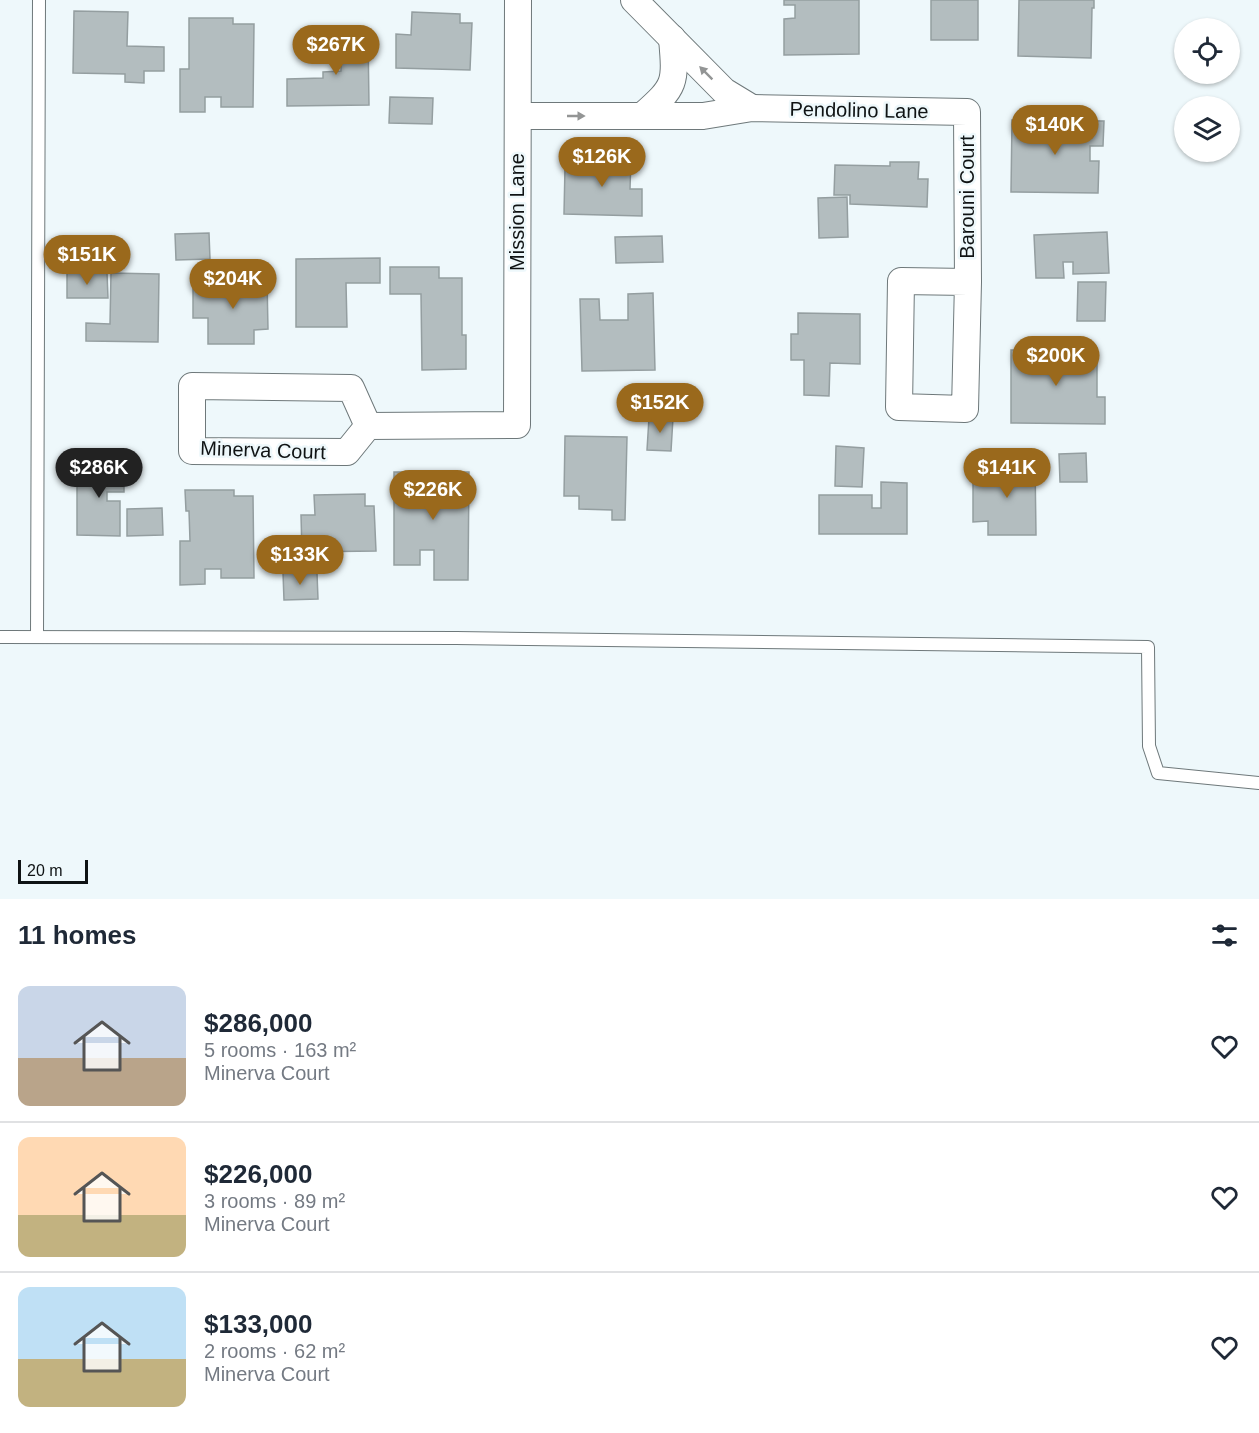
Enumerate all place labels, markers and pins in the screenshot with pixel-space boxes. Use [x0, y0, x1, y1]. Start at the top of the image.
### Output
pin: $267K [294, 25, 378, 76]
pin: $140K [1013, 105, 1097, 156]
pin: $126K [560, 137, 644, 188]
pin: $151K [45, 235, 129, 286]
pin: $204K [191, 259, 275, 310]
pin: $200K [1014, 336, 1098, 387]
pin: $152K [618, 383, 702, 434]
pin: $286K [57, 448, 141, 499]
pin: $141K [965, 448, 1049, 499]
pin: $226K [391, 470, 475, 521]
pin: $133K [258, 535, 342, 586]

